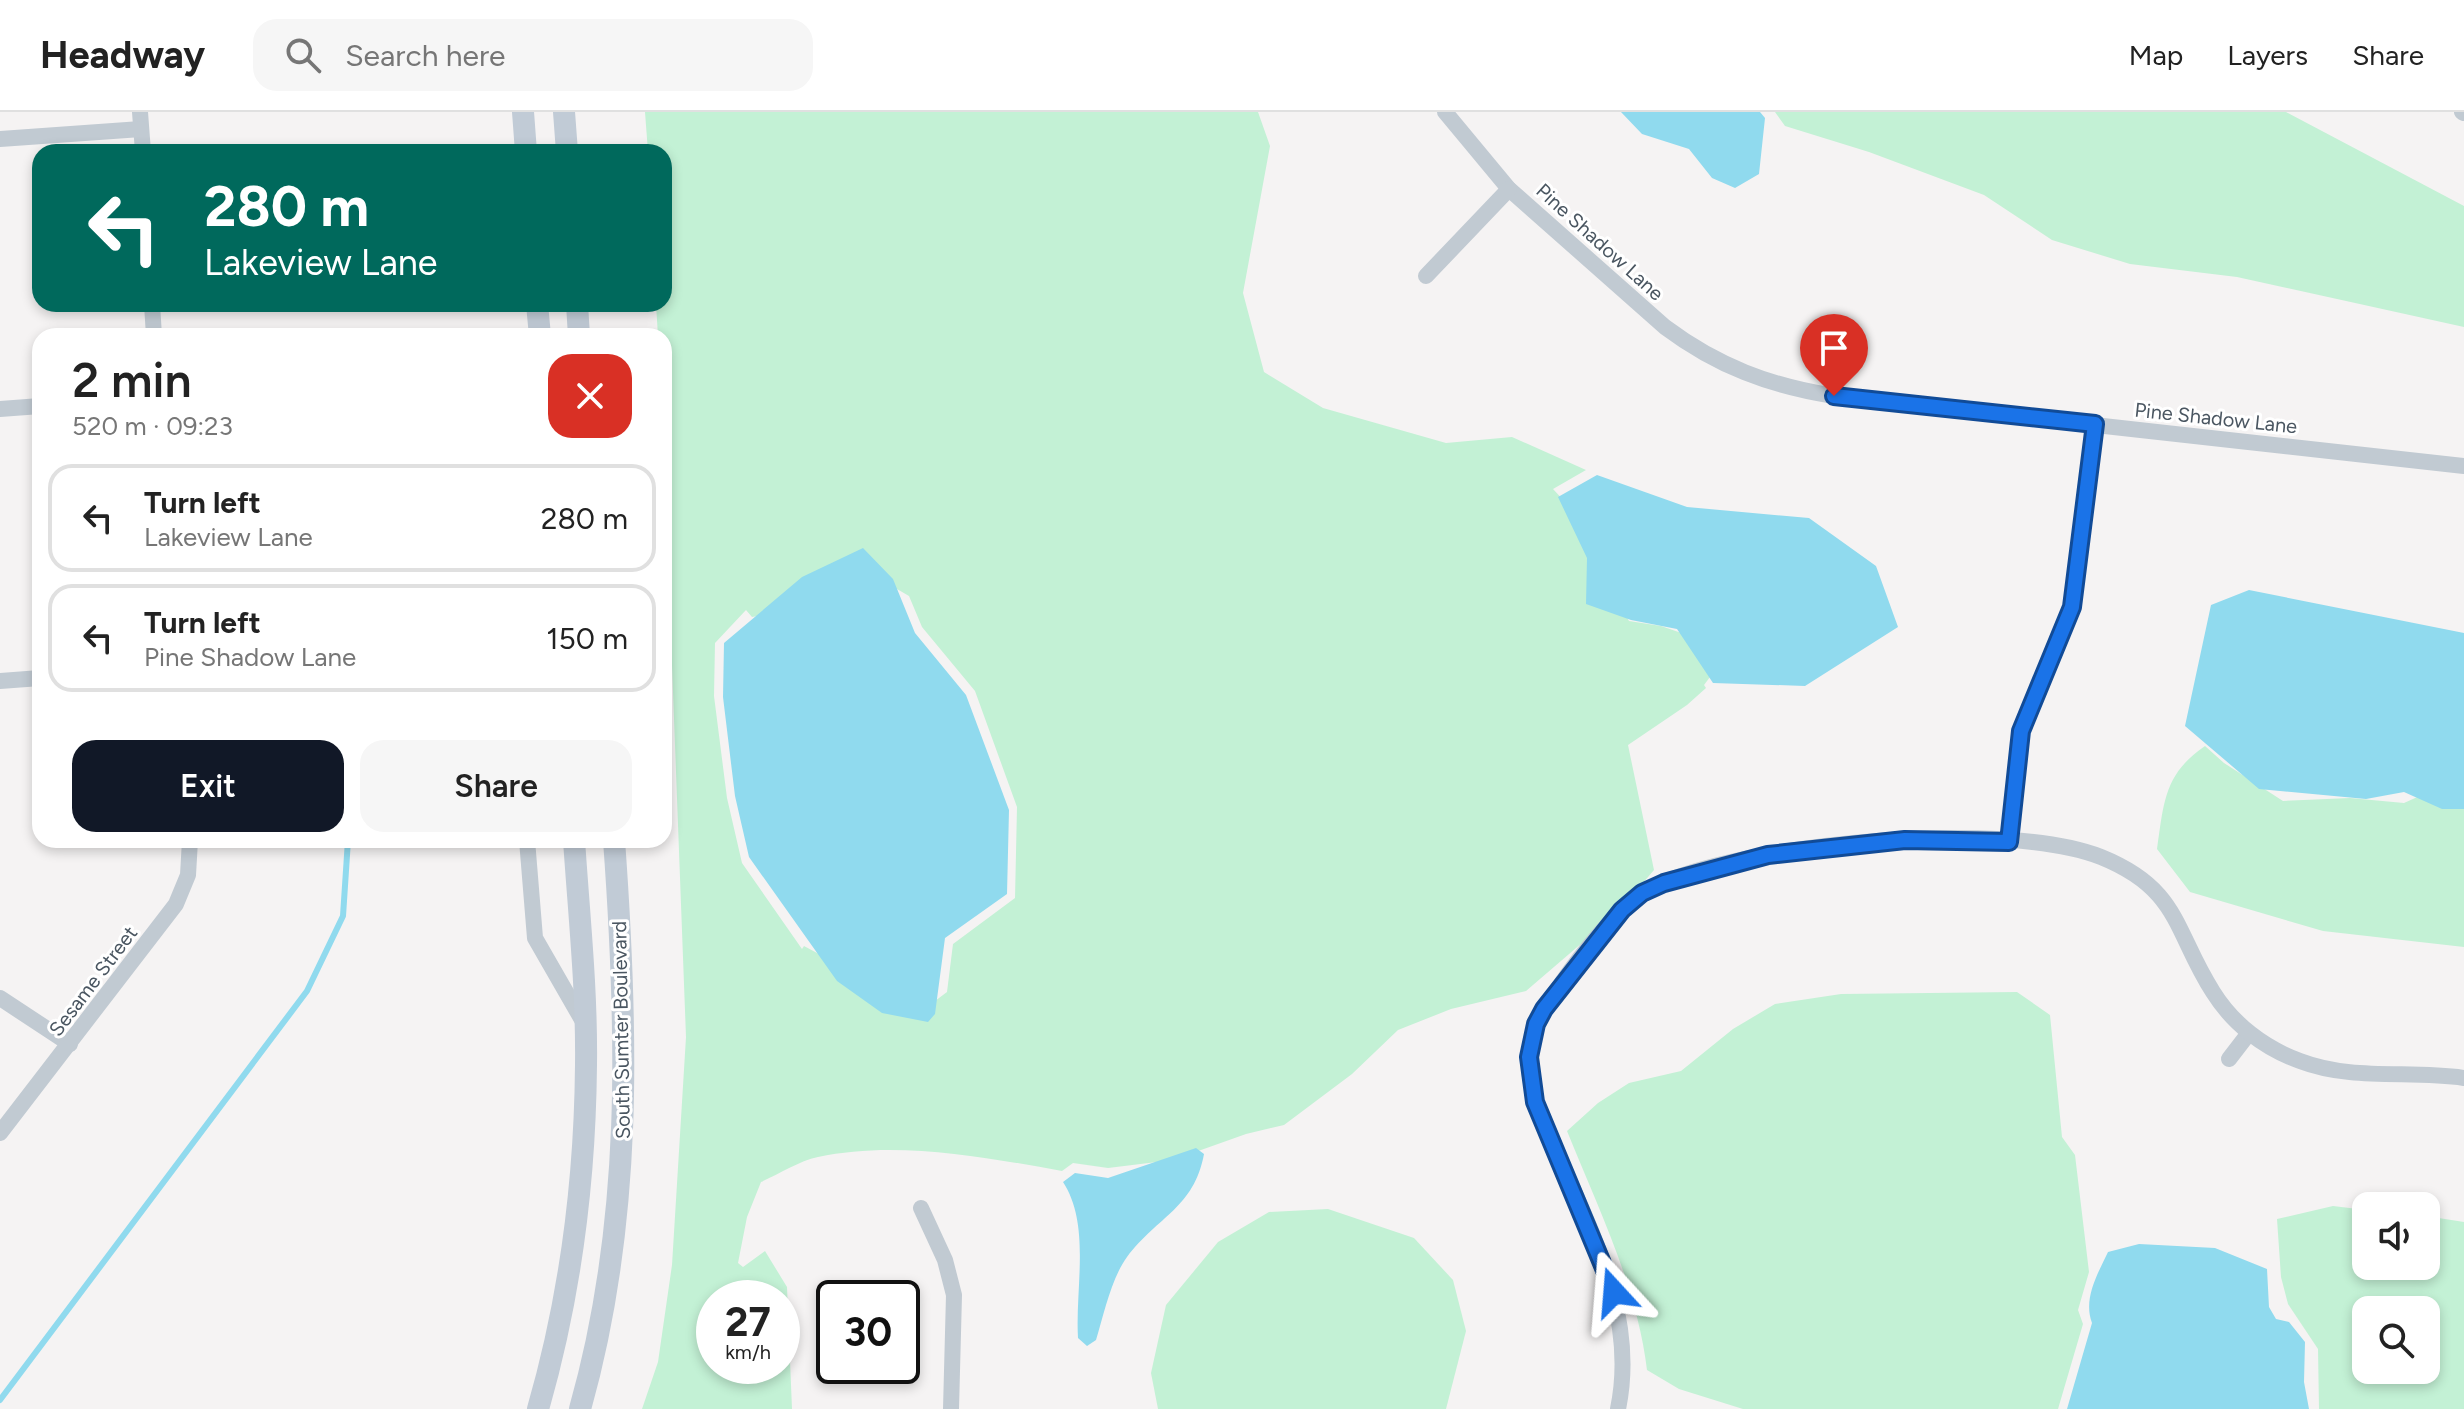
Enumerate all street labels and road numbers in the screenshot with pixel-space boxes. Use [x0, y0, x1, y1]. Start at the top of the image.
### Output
street label: Pine Shadow Lane [1531, 178, 1669, 306]
street label: Pine Shadow Lane [2134, 398, 2299, 438]
street label: Sesame Street [44, 921, 142, 1041]
street label: South Sumter Boulevard [607, 921, 635, 1139]

